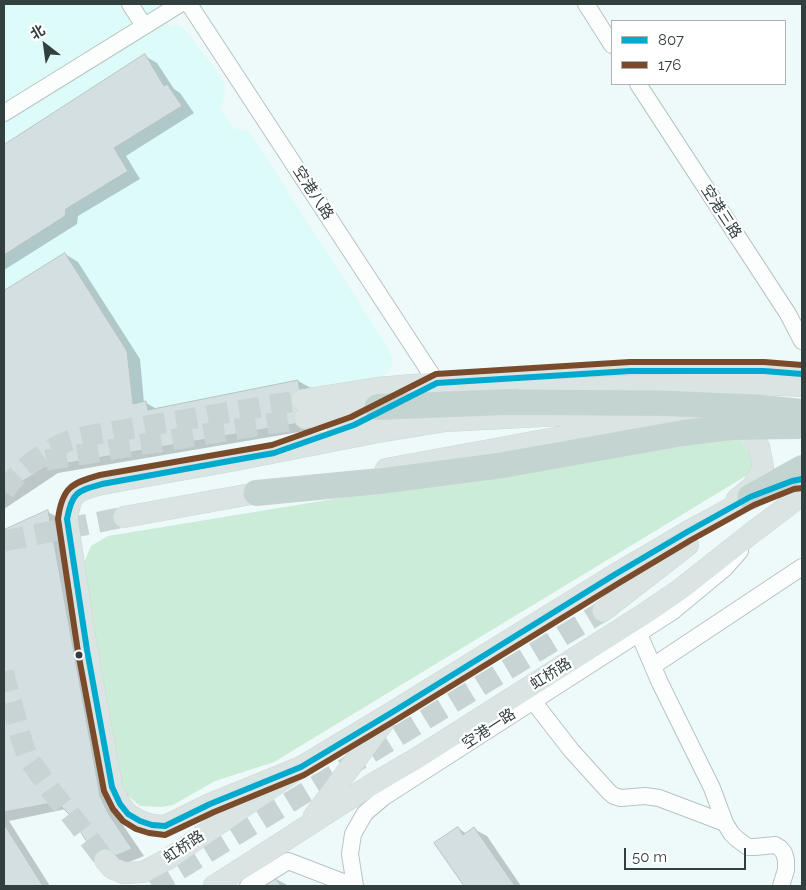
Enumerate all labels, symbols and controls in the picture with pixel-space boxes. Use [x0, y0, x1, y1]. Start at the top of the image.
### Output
north arrow [20, 20, 70, 70]
legend [611, 20, 786, 85]
text: 北 [27, 22, 48, 42]
text: 807 [658, 31, 684, 49]
text: 176 [658, 56, 681, 74]
street label: 空港八路 [289, 163, 337, 223]
street label: 空港三路 [697, 182, 745, 242]
unlabelled marker [74, 650, 84, 660]
street label: 虹桥路 [527, 654, 575, 694]
street label: 空港一路 [459, 705, 519, 753]
street label: 虹桥路 [160, 827, 208, 867]
scale bar [626, 838, 748, 870]
text: 50 m [632, 848, 667, 866]

